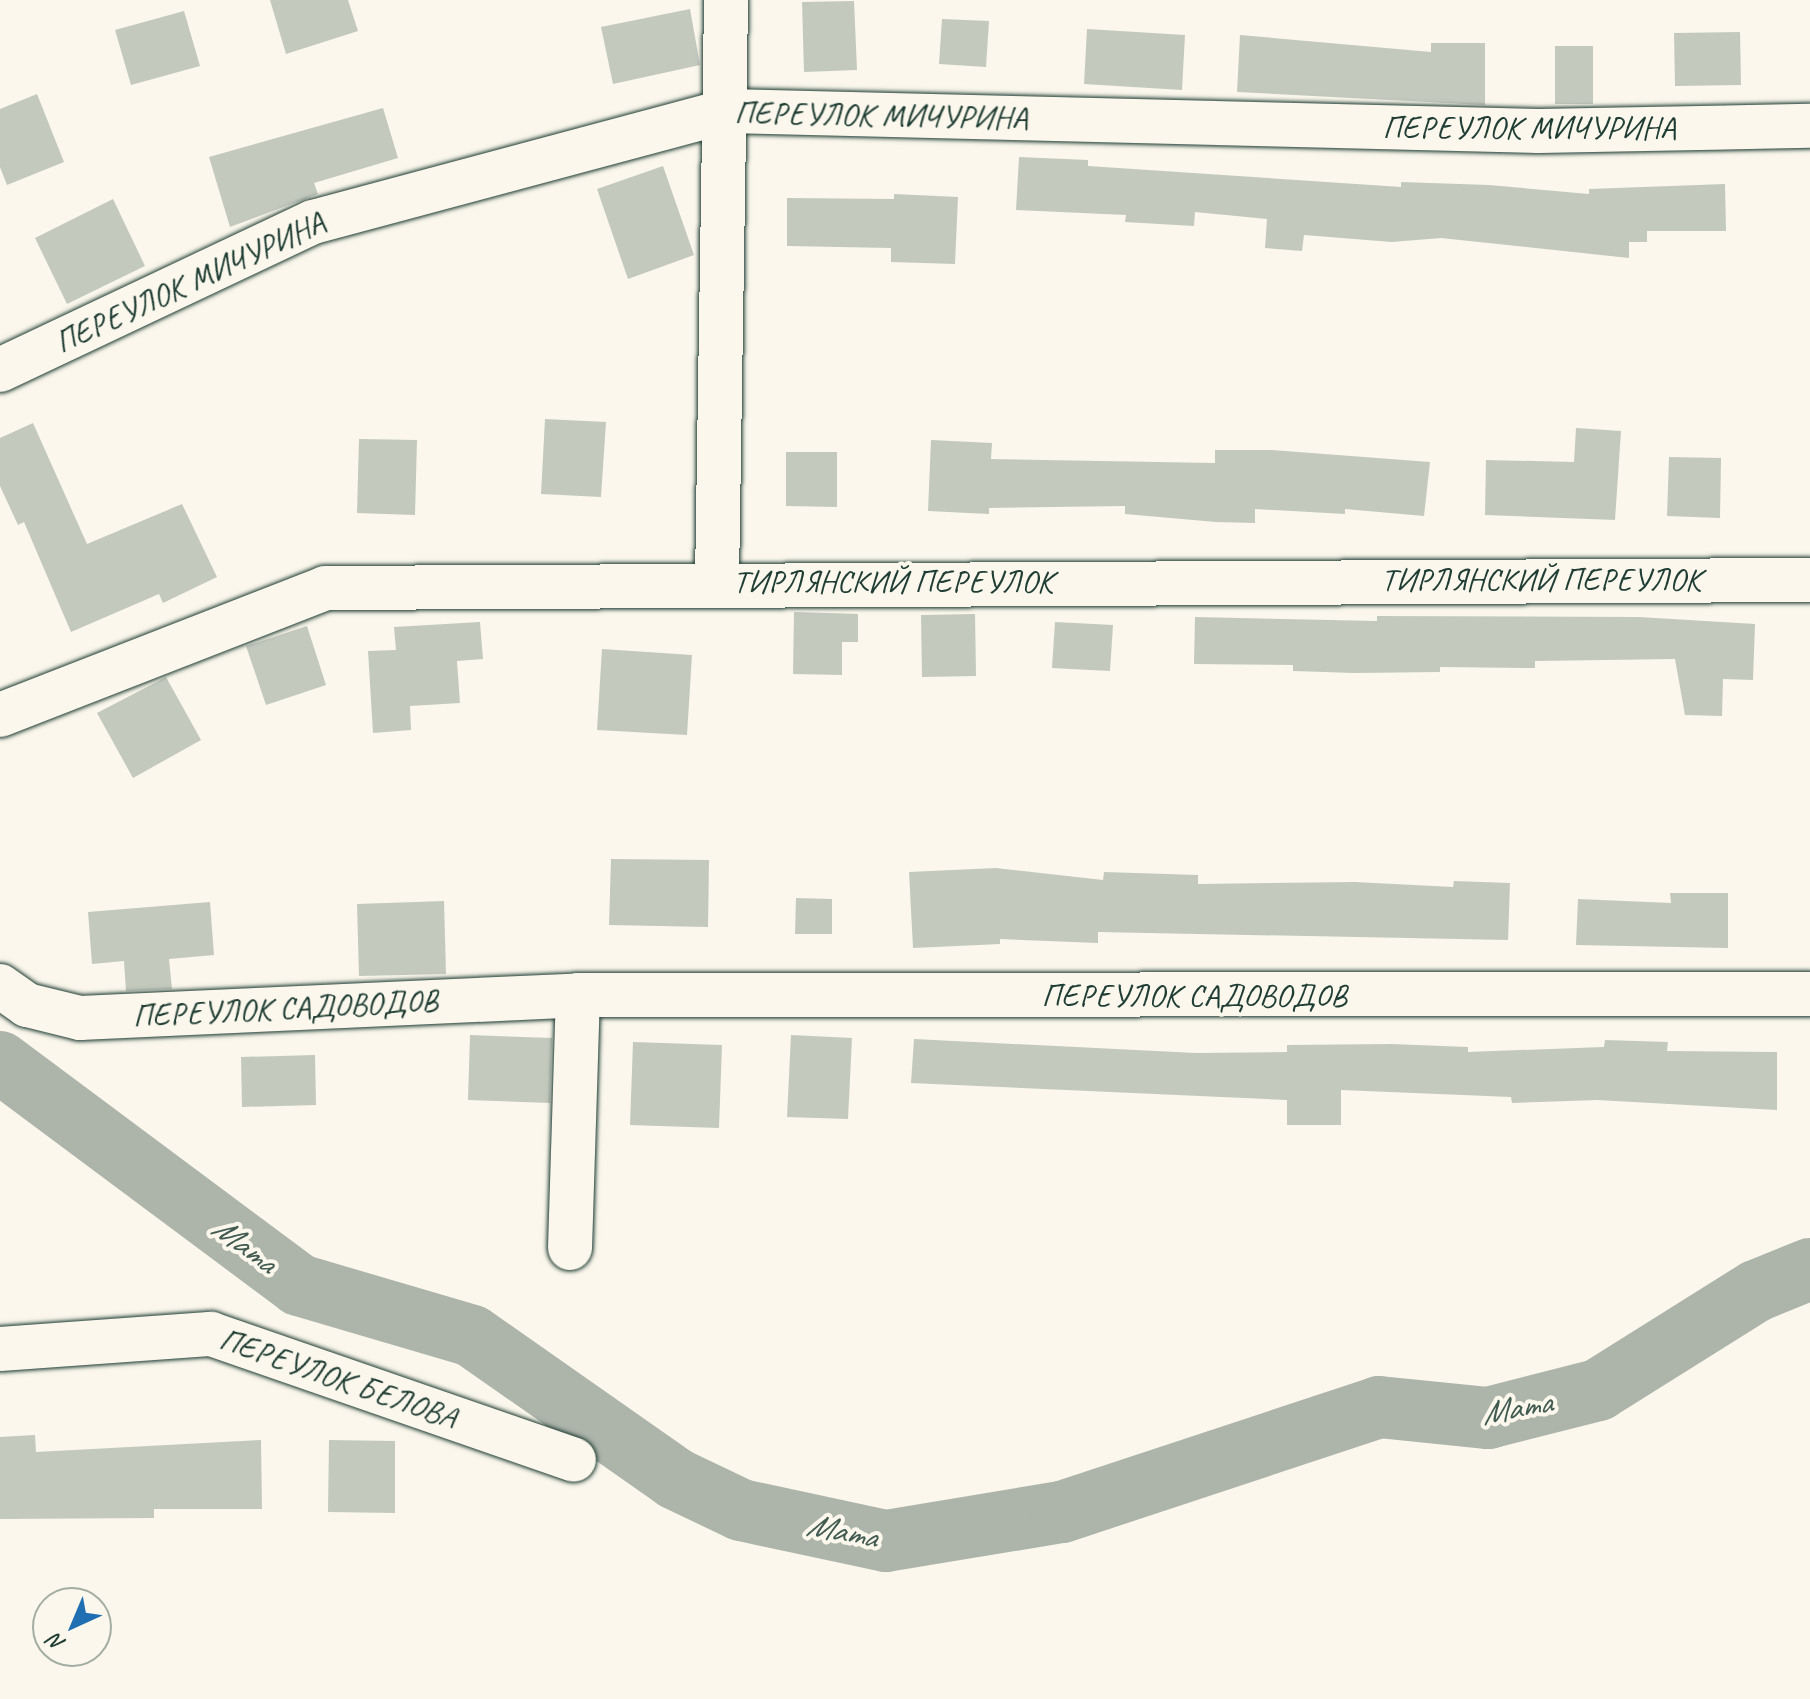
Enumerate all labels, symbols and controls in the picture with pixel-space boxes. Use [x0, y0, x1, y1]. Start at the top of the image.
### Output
street label: ПЕРЕУЛОК МИЧУРИНА [734, 94, 1028, 138]
street label: ПЕРЕУЛОК МИЧУРИНА [1383, 109, 1675, 147]
street label: ПЕРЕУЛОК МИЧУРИНА [49, 204, 331, 362]
street label: ТИРЛЯНСКИЙ ПЕРЕУЛОК [1381, 561, 1701, 599]
street label: ТИРЛЯНСКИЙ ПЕРЕУЛОК [733, 563, 1053, 601]
street label: ПЕРЕУЛОК САДОВОДОВ [1043, 977, 1345, 1015]
street label: ПЕРЕУЛОК САДОВОДОВ [133, 982, 437, 1036]
water label: Мата [205, 1207, 285, 1281]
street label: ПЕРЕУЛОК БЕЛОВА [215, 1321, 461, 1437]
water label: Мата [1478, 1381, 1554, 1433]
water label: Мата [804, 1503, 880, 1557]
north arrow [32, 1587, 112, 1667]
text: N [42, 1628, 71, 1658]

